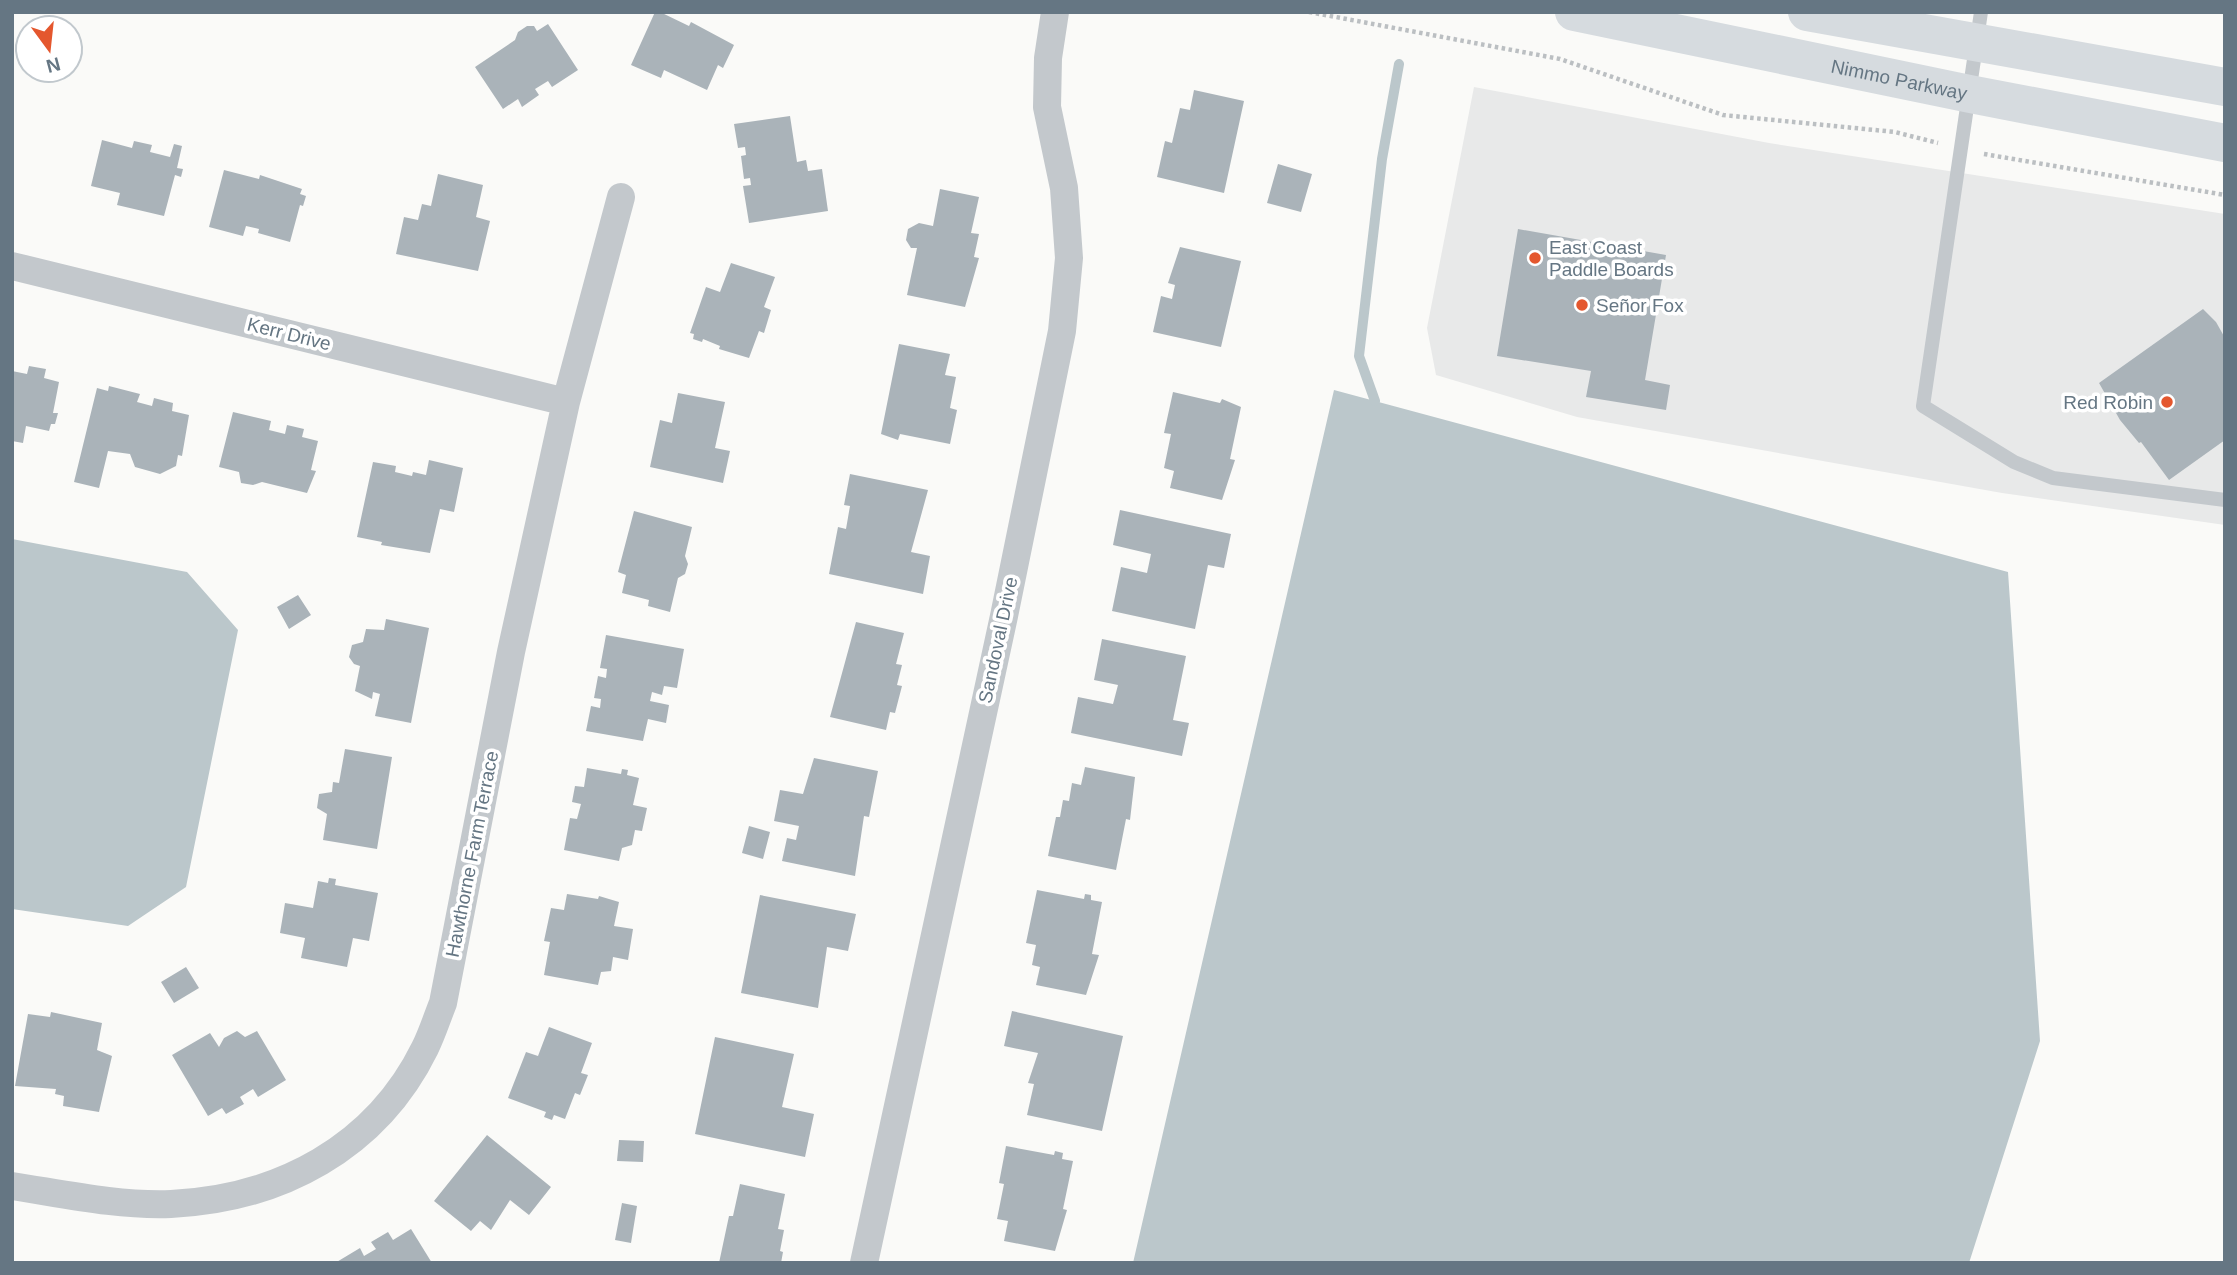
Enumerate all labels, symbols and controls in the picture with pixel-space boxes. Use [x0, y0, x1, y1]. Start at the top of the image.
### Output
north arrow [14, 14, 84, 84]
text: N [44, 53, 63, 77]
street label: Nimmo Parkway [1829, 55, 1969, 104]
place label: East Coast Paddle Boards [1549, 237, 1674, 280]
marker: East Coast Paddle Boards [1527, 250, 1543, 266]
place label: Señor Fox [1596, 295, 1684, 316]
marker: Señor Fox [1574, 297, 1590, 313]
street label: Kerr Drive [245, 313, 333, 355]
place label: Red Robin [2063, 392, 2153, 413]
marker: Red Robin [2159, 394, 2175, 410]
street label: Sandoval Drive [974, 575, 1022, 705]
street label: Hawthorne Farm Terrace [442, 749, 502, 959]

